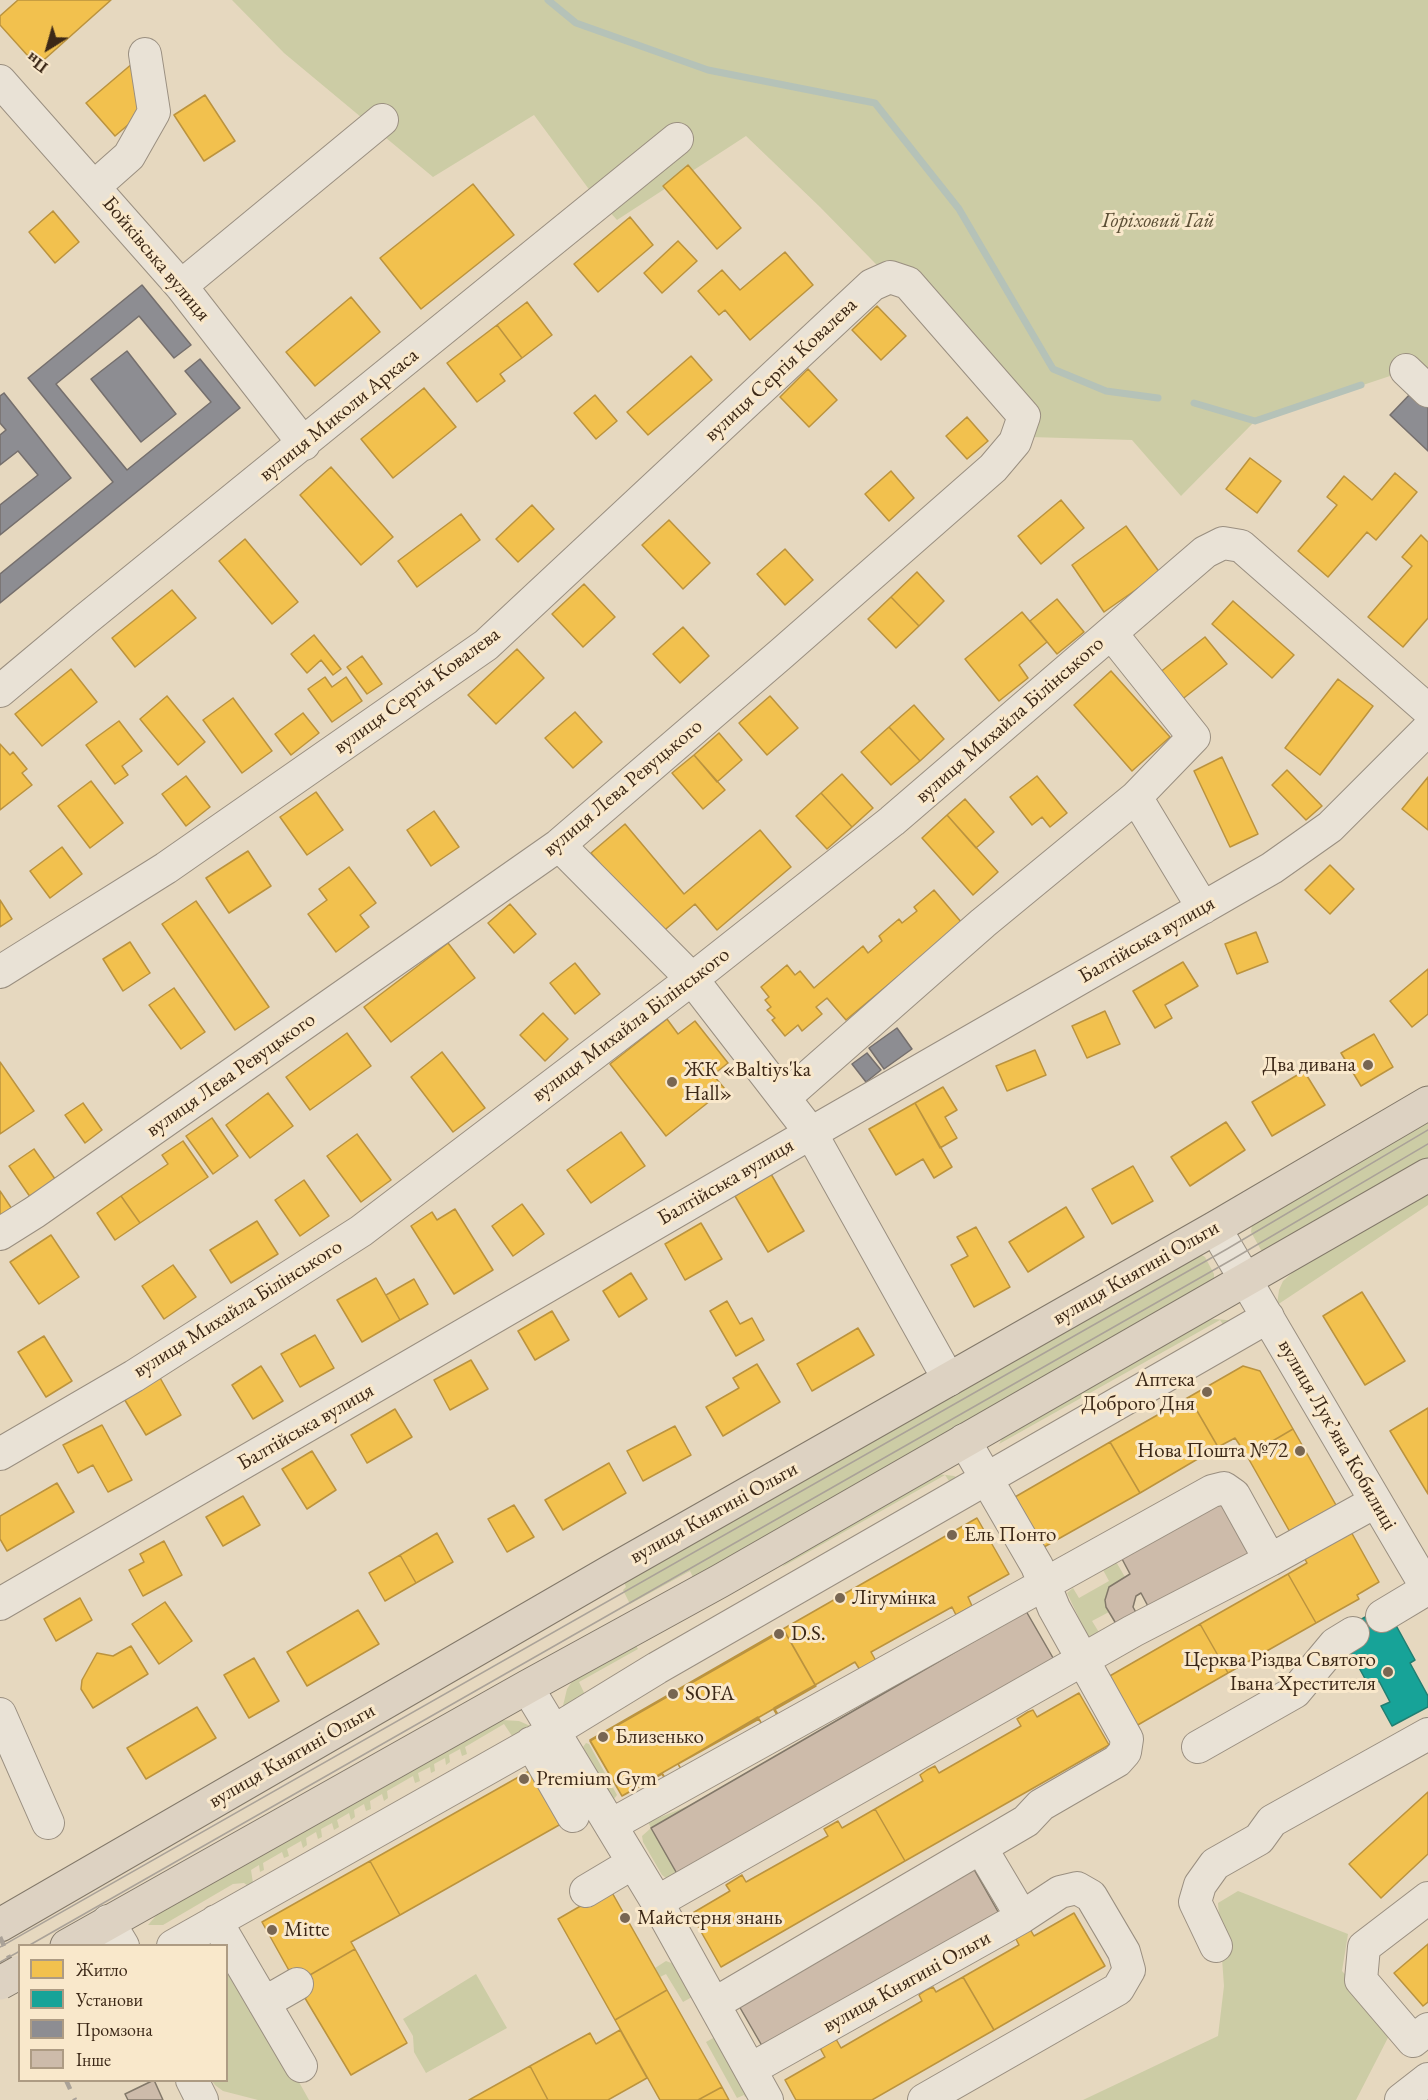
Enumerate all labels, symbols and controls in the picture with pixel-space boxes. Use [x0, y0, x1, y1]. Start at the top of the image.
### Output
north arrow [18, 18, 78, 78]
text: Пн [22, 48, 52, 78]
street label: Бойківська вулиця [96, 191, 216, 327]
park label: Горіховий Гай [1102, 208, 1214, 234]
street label: вулиця Сергія Ковалева [699, 293, 863, 447]
street label: вулиця Миколи Аркаса [254, 343, 424, 487]
street label: вулиця Сергія Ковалева [329, 622, 505, 760]
street label: вулиця Михайла Білінського [911, 631, 1109, 809]
street label: вулиця Лева Ревуцького [538, 714, 708, 862]
street label: Балтійська вулиця [1074, 891, 1220, 989]
street label: вулиця Михайла Білінського [527, 942, 735, 1108]
street label: вулиця Лева Ревуцького [142, 1007, 320, 1143]
place label: Два дивана [1262, 1052, 1356, 1078]
place label: ЖК «Baltiysʹka Hall» [684, 1057, 811, 1107]
marker: Два дивана [1361, 1058, 1375, 1072]
marker: ЖК «Baltiysʹka Hall» [665, 1075, 679, 1089]
street label: Балтійська вулиця [653, 1133, 799, 1231]
street label: вулиця Княгині Ольги [1048, 1215, 1224, 1331]
street label: вулиця Михайла Білінського [129, 1234, 347, 1384]
street label: вулиця Лукʼяна Кобилиці [1272, 1335, 1402, 1535]
place label: Аптека Доброго Дня [1081, 1367, 1195, 1417]
street label: Балтійська вулиця [233, 1378, 379, 1476]
marker: Аптека Доброго Дня [1200, 1385, 1214, 1399]
place label: Нова Пошта №72 [1137, 1438, 1288, 1464]
marker: Нова Пошта №72 [1293, 1444, 1307, 1458]
street label: вулиця Княгині Ольги [626, 1456, 802, 1570]
place label: Ель Понто [964, 1522, 1056, 1548]
marker: Ель Понто [945, 1528, 959, 1542]
place label: Лігумінка [852, 1585, 936, 1611]
marker: Лігумінка [833, 1591, 847, 1605]
place label: D.S. [791, 1621, 826, 1647]
marker: D.S. [772, 1627, 786, 1641]
place label: Церква Різдва Святого Івана Хрестителя [1184, 1647, 1376, 1697]
marker: Церква Різдва Святого Івана Хрестителя [1381, 1665, 1395, 1679]
place label: SOFA [685, 1681, 734, 1707]
marker: SOFA [666, 1687, 680, 1701]
street label: вулиця Княгині Ольги [204, 1698, 380, 1814]
place label: Близенько [615, 1724, 704, 1750]
marker: Близенько [596, 1730, 610, 1744]
place label: Premium Gym [536, 1766, 657, 1792]
marker: Premium Gym [517, 1772, 531, 1786]
place label: Майстерня знань [637, 1905, 783, 1931]
marker: Майстерня знань [618, 1911, 632, 1925]
place label: Mitte [284, 1917, 329, 1943]
marker: Mitte [265, 1923, 279, 1937]
street label: вулиця Княгині Ольги [819, 1925, 995, 2039]
legend [18, 1944, 228, 2082]
text: Житло [76, 1958, 128, 1981]
text: Установи [76, 1988, 143, 2011]
text: Промзона [76, 2018, 153, 2041]
text: Інше [76, 2048, 111, 2071]

